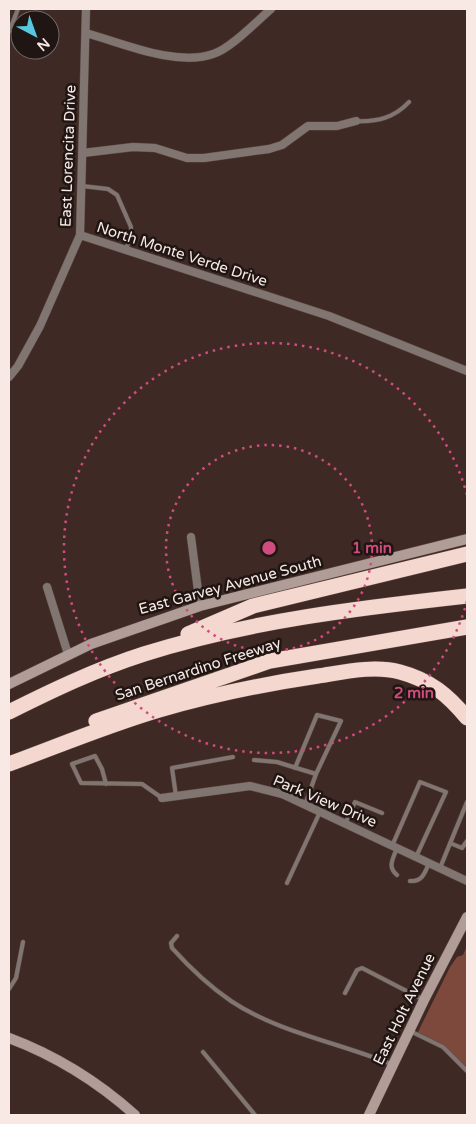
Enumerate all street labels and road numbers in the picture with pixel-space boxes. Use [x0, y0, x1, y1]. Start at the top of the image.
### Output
street label: East Lorencita Drive [57, 85, 79, 227]
street label: North Monte Verde Drive [94, 218, 270, 290]
street label: East Garvey Avenue South [137, 552, 323, 618]
street label: San Bernardino Freeway [113, 634, 283, 704]
street label: Park View Drive [270, 771, 380, 831]
street label: East Holt Avenue [369, 950, 439, 1068]

